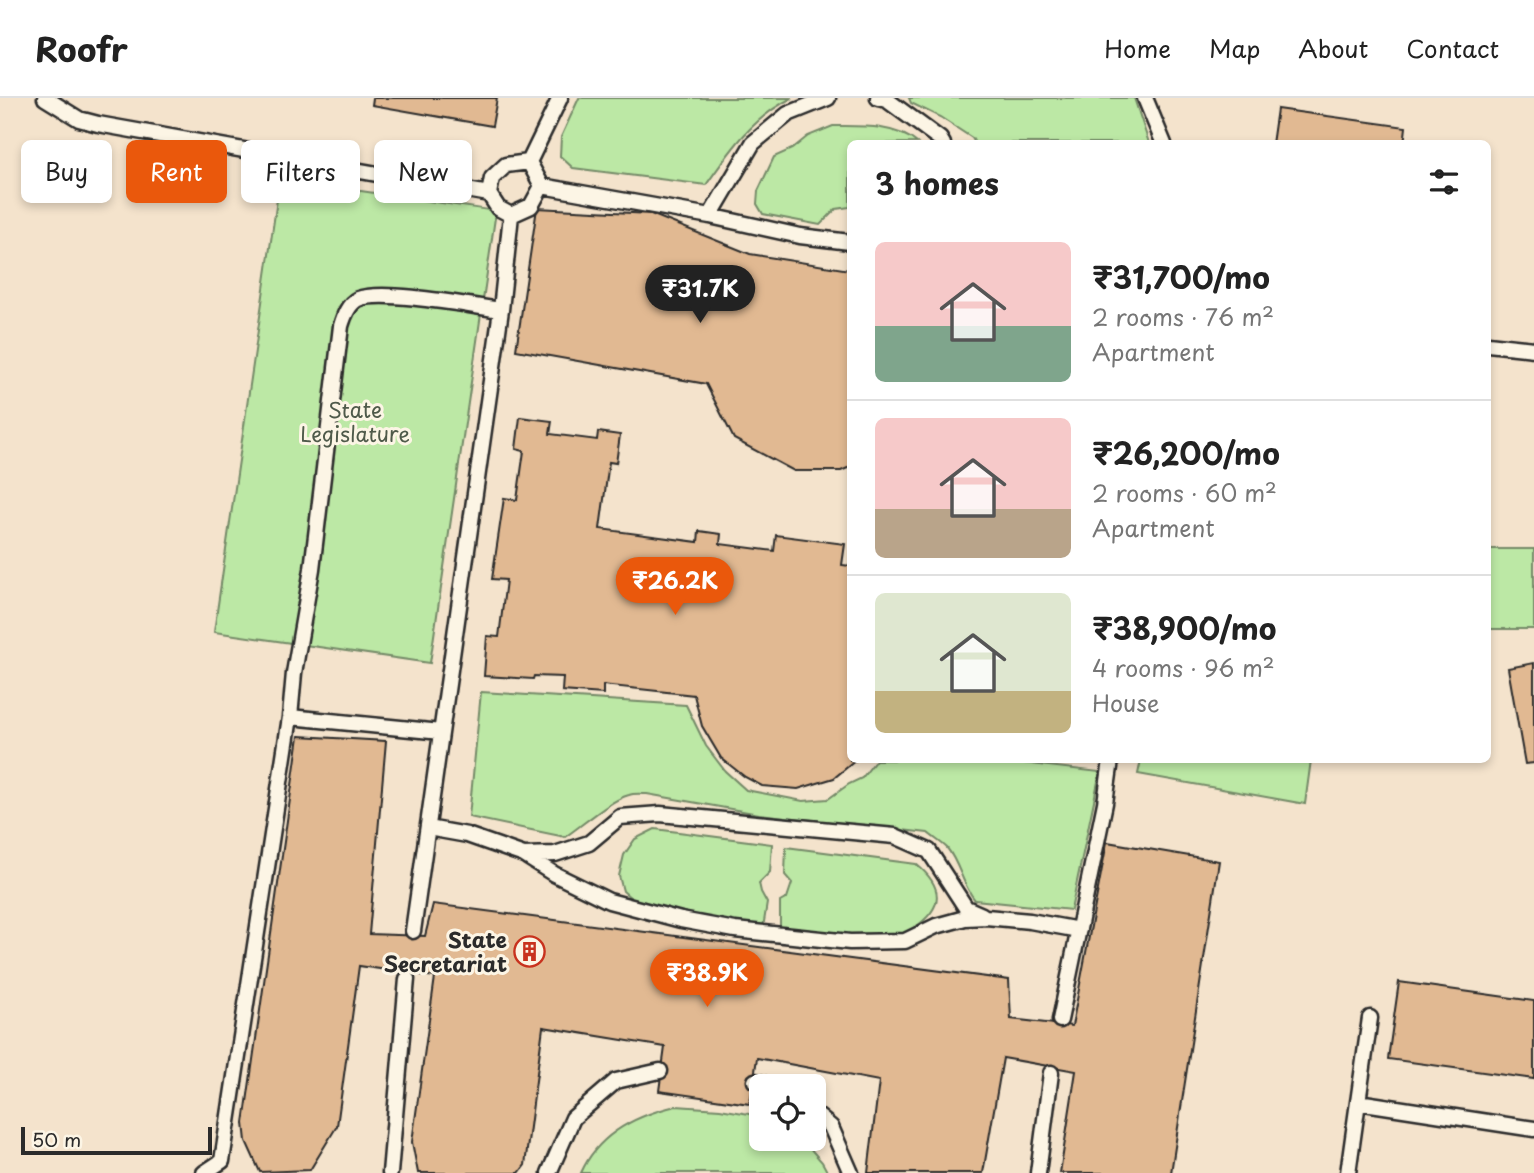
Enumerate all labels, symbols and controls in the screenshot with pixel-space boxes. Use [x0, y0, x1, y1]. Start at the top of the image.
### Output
text: Roofr [35, 23, 128, 73]
text: Home [1104, 30, 1171, 66]
text: Map [1209, 30, 1260, 66]
text: About [1298, 30, 1368, 66]
text: Contact [1406, 30, 1499, 66]
chip: Buy [21, 140, 112, 203]
chip: Rent [126, 140, 227, 203]
chip: Filters [241, 140, 360, 203]
chip: New [374, 140, 472, 203]
text: 3 homes [875, 160, 999, 205]
icon: filters [1425, 163, 1463, 201]
text: ₹31,700/mo [1092, 254, 1270, 299]
pin: ₹31.7K [643, 266, 757, 325]
text: ₹31.7K [661, 270, 739, 305]
icon: home [931, 270, 1015, 354]
text: 2 rooms · 76 m² [1092, 299, 1274, 334]
text: Apartment [1092, 334, 1215, 369]
park label: State Legislature [300, 393, 410, 449]
text: ₹26,200/mo [1092, 430, 1280, 475]
icon: home [931, 446, 1015, 530]
text: 2 rooms · 60 m² [1092, 475, 1277, 510]
text: Apartment [1092, 510, 1215, 545]
pin: ₹26.2K [618, 558, 732, 617]
text: ₹26.2K [632, 562, 718, 597]
text: ₹38,900/mo [1092, 605, 1276, 650]
icon: home [931, 621, 1015, 705]
text: 4 rooms · 96 m² [1092, 650, 1275, 685]
text: House [1092, 685, 1159, 720]
place label: State Secretariat [384, 923, 507, 979]
building icon: State Secretariat [513, 934, 547, 968]
pin: ₹38.9K [650, 950, 764, 1009]
text: ₹38.9K [666, 954, 748, 989]
map controls [749, 1074, 826, 1151]
button: locate [749, 1074, 826, 1151]
scale bar [21, 1124, 212, 1156]
text: 50 m [32, 1125, 81, 1153]

